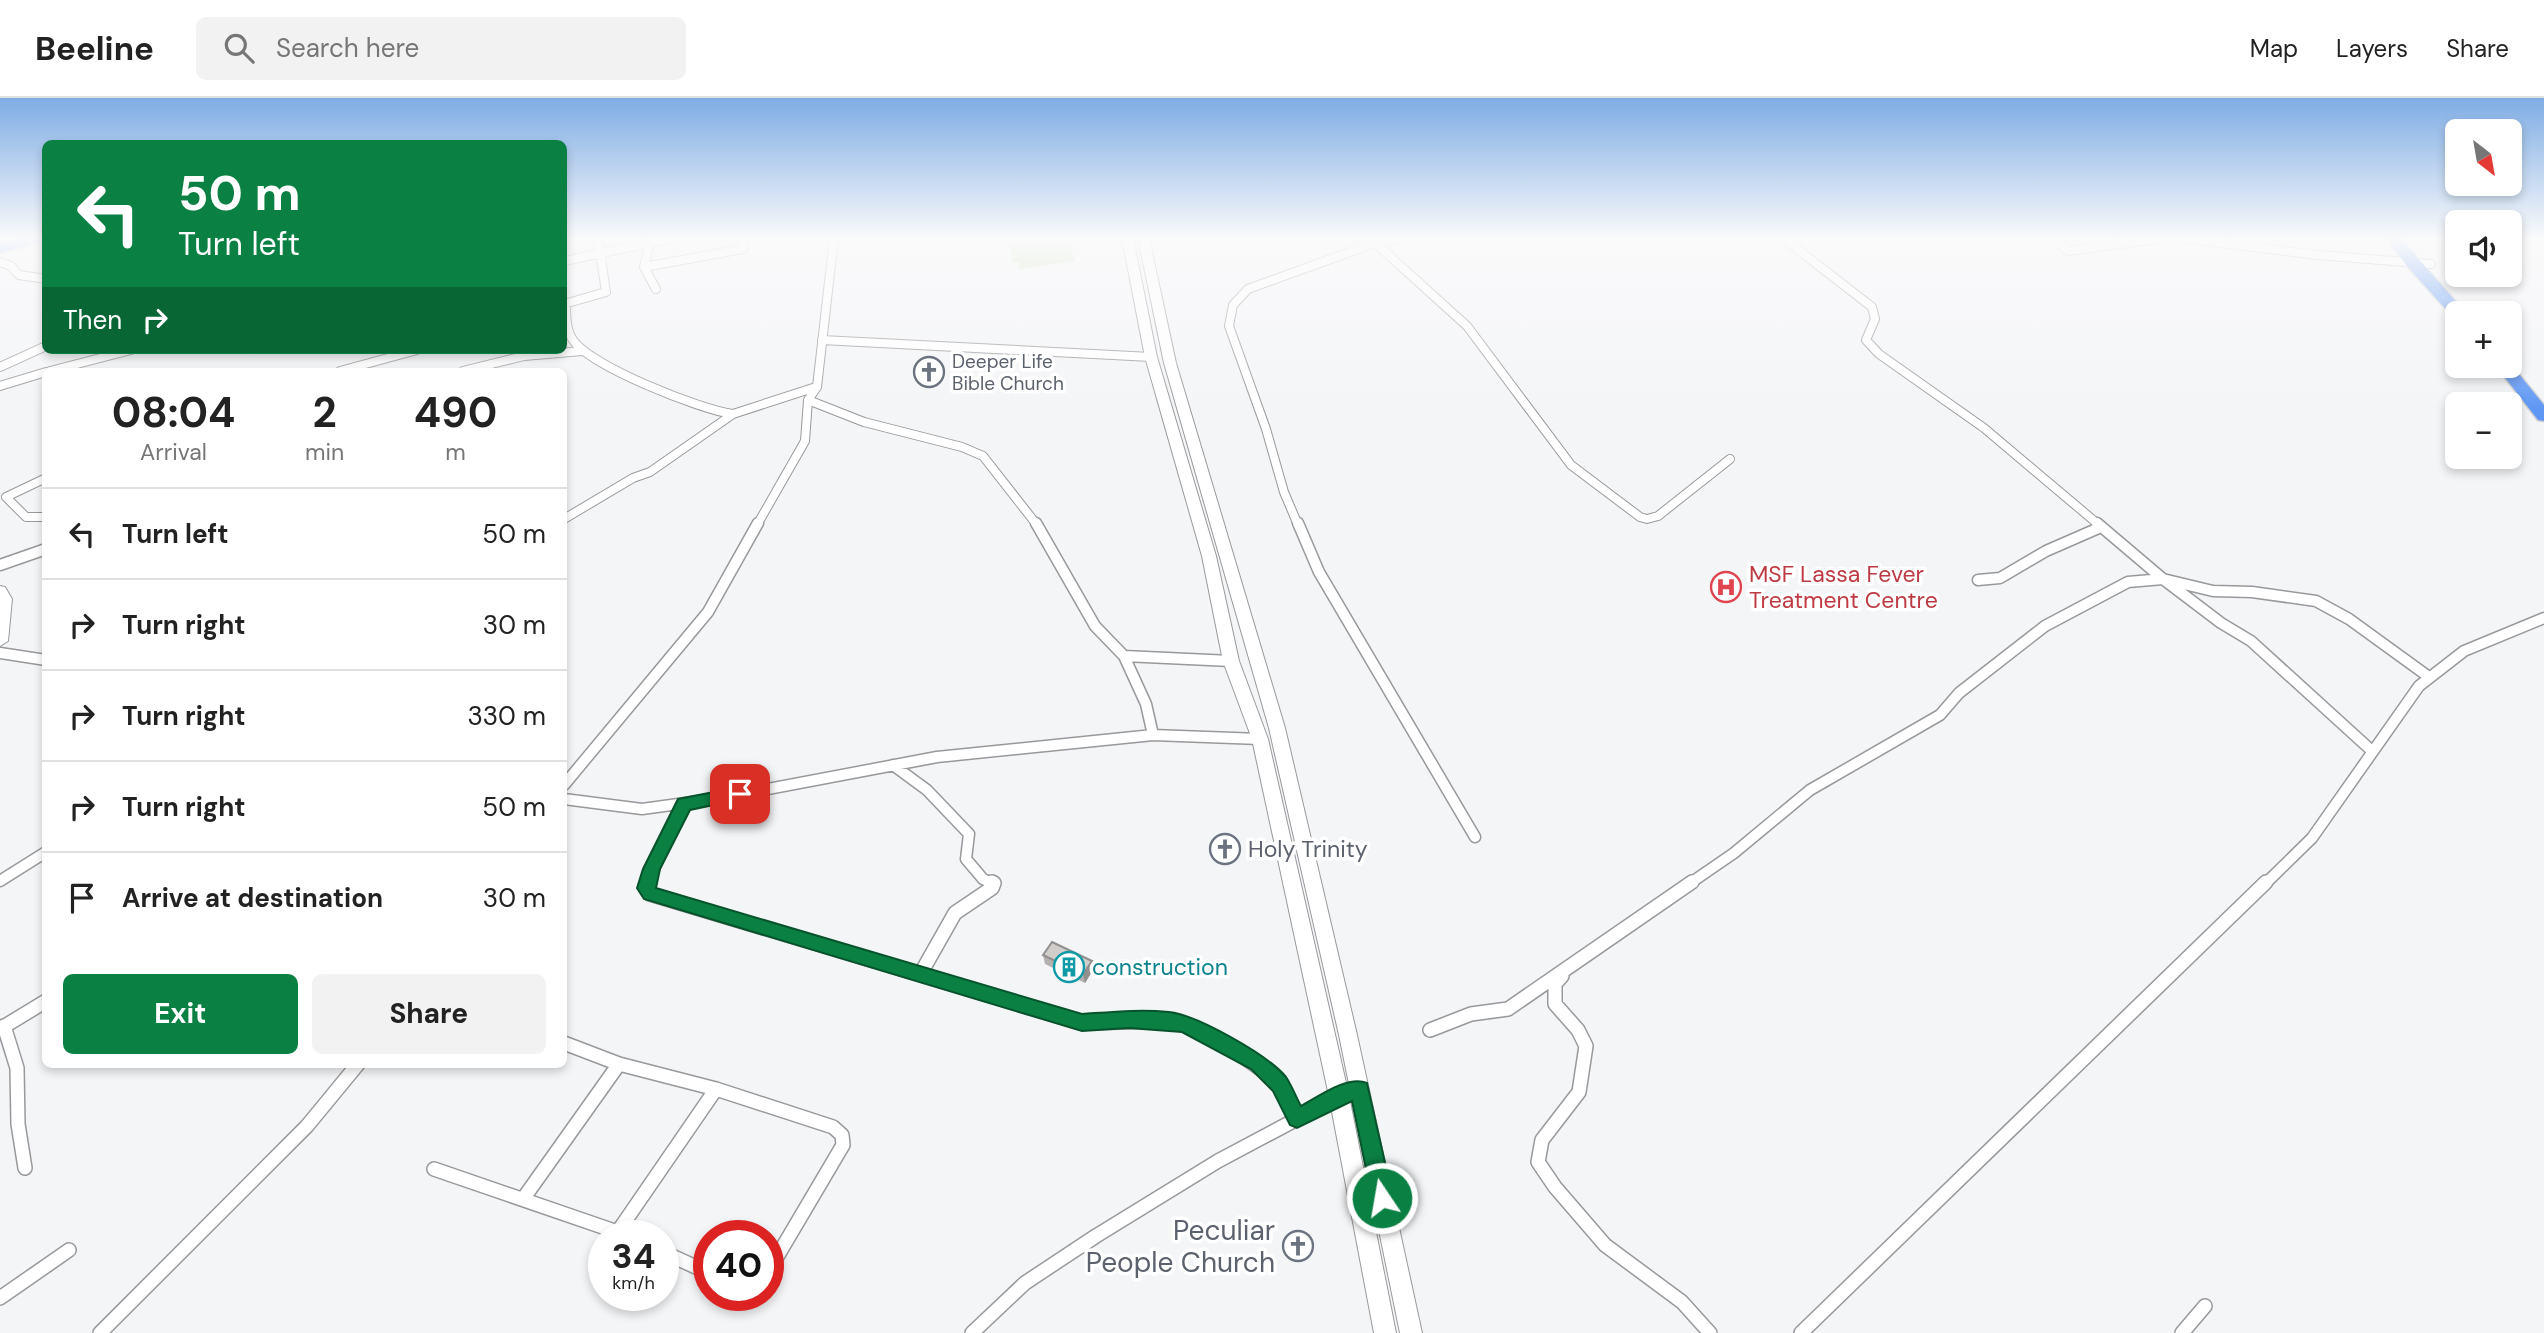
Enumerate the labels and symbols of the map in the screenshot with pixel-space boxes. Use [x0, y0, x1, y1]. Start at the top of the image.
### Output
north arrow [2445, 119, 2522, 196]
place label: Deeper Life Bible Church [952, 349, 1064, 396]
church icon: Deeper Life Bible Church [912, 355, 946, 389]
place label: MSF Lassa Fever Treatment Centre [1749, 559, 1938, 615]
hospital icon: MSF Lassa Fever Treatment Centre [1709, 570, 1743, 604]
pin [710, 764, 770, 824]
church icon: Holy Trinity [1208, 832, 1242, 866]
place label: Holy Trinity [1248, 834, 1368, 864]
building icon: construction [1052, 950, 1086, 984]
place label: construction [1092, 952, 1228, 982]
position arrow [1345, 1161, 1419, 1235]
place label: Peculiar People Church [1086, 1212, 1275, 1281]
speed limit sign: 40 [693, 1220, 784, 1311]
church icon: Peculiar People Church [1281, 1229, 1315, 1263]

